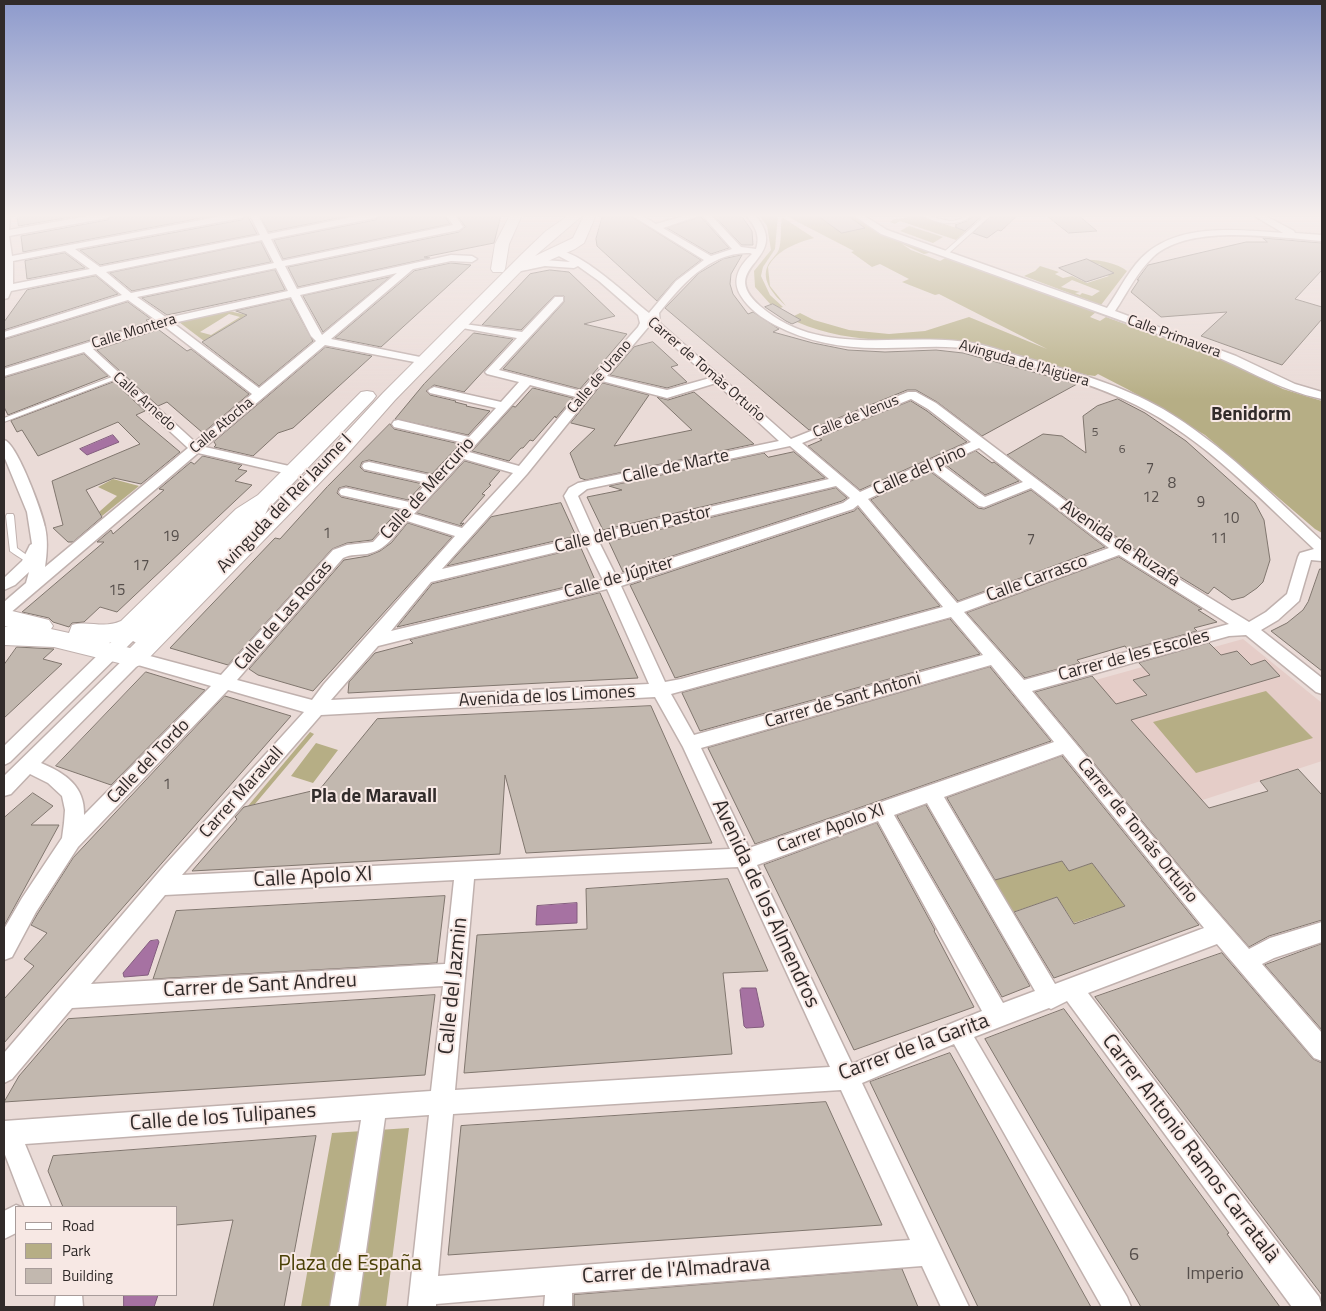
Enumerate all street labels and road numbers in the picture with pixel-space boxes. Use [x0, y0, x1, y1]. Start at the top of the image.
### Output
street label: Calle Montera [90, 311, 178, 353]
street label: Calle Primavera [1125, 312, 1223, 362]
street label: Carrer de Tomàs Ortuño [644, 314, 768, 426]
street label: Calle de Urano [564, 337, 636, 417]
street label: Avinguda de l'Aigüera [957, 337, 1091, 391]
street label: Calle Arnedo [109, 369, 179, 435]
street label: Calle de Venus [810, 392, 902, 442]
street label: Calle Atocha [187, 394, 257, 458]
street label: Avinguda del Rei Jaume I [213, 430, 357, 578]
street label: Calle de Mercurio [376, 433, 480, 545]
street label: Calle del pino [870, 441, 970, 501]
street label: Calle de Marte [621, 445, 731, 489]
street label: Avenida de Ruzafa [1056, 496, 1184, 592]
street label: Calle del Buen Pastor [552, 501, 714, 559]
street label: Calle Carrasco [983, 551, 1091, 607]
street label: Calle de Júpiter [562, 552, 676, 604]
street label: Calle de Las Rocas [230, 557, 338, 675]
street label: Carrer de les Escoles [1056, 625, 1212, 687]
street label: Carrer de Sant Antoni [762, 668, 924, 734]
street label: Avenida de los Limones [458, 682, 636, 712]
street label: Calle del Tordo [103, 715, 195, 809]
street label: Carrer Maravall [195, 743, 289, 843]
street label: Carrer de Tomás Ortuño [1072, 754, 1202, 908]
street label: Avenida de los Almendros [706, 796, 824, 1012]
street label: Carrer Apolo XI [775, 800, 887, 858]
street label: Calle Apolo XI [253, 862, 373, 894]
street label: Calle del Jazmin [434, 916, 474, 1056]
street label: Carrer de Sant Andreu [163, 968, 357, 1004]
street label: Carrer de la Garita [835, 1009, 993, 1087]
street label: Carrer Antonio Ramos Carratalà [1096, 1030, 1284, 1268]
street label: Calle de los Tulipanes [129, 1099, 317, 1137]
street label: Carrer de l'Almadrava [581, 1252, 771, 1290]

